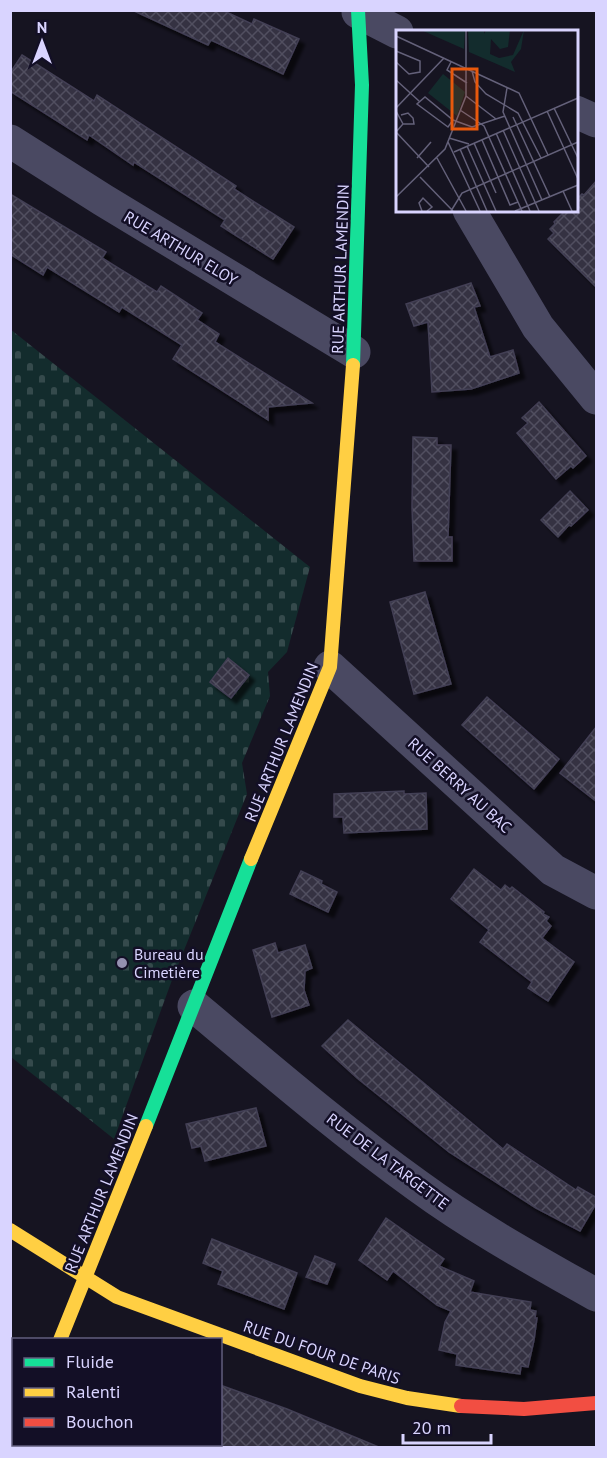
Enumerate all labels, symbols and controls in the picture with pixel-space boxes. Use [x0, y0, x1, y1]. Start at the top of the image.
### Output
north arrow [12, 12, 72, 72]
text: N [37, 17, 47, 37]
inset map [396, 30, 577, 212]
street label: RUE ARTHUR LAMENDIN [327, 184, 353, 354]
street label: RUE ARTHUR ELOY [121, 206, 242, 290]
street label: RUE ARTHUR LAMENDIN [240, 660, 322, 824]
street label: RUE BERRY AU BAC [404, 733, 516, 837]
place label: Bureau du Cimetière [134, 944, 204, 982]
marker: Bureau du Cimetière [115, 956, 129, 970]
street label: RUE DE LA TARGETTE [323, 1108, 453, 1214]
street label: RUE ARTHUR LAMENDIN [60, 1111, 142, 1275]
street label: RUE DU FOUR DE PARIS [241, 1316, 403, 1388]
legend [12, 1338, 222, 1446]
text: Fluide [66, 1350, 114, 1373]
text: Ralenti [66, 1380, 121, 1403]
scale bar [403, 1407, 492, 1445]
text: Bouchon [66, 1410, 133, 1433]
text: 20 m [412, 1416, 451, 1439]

